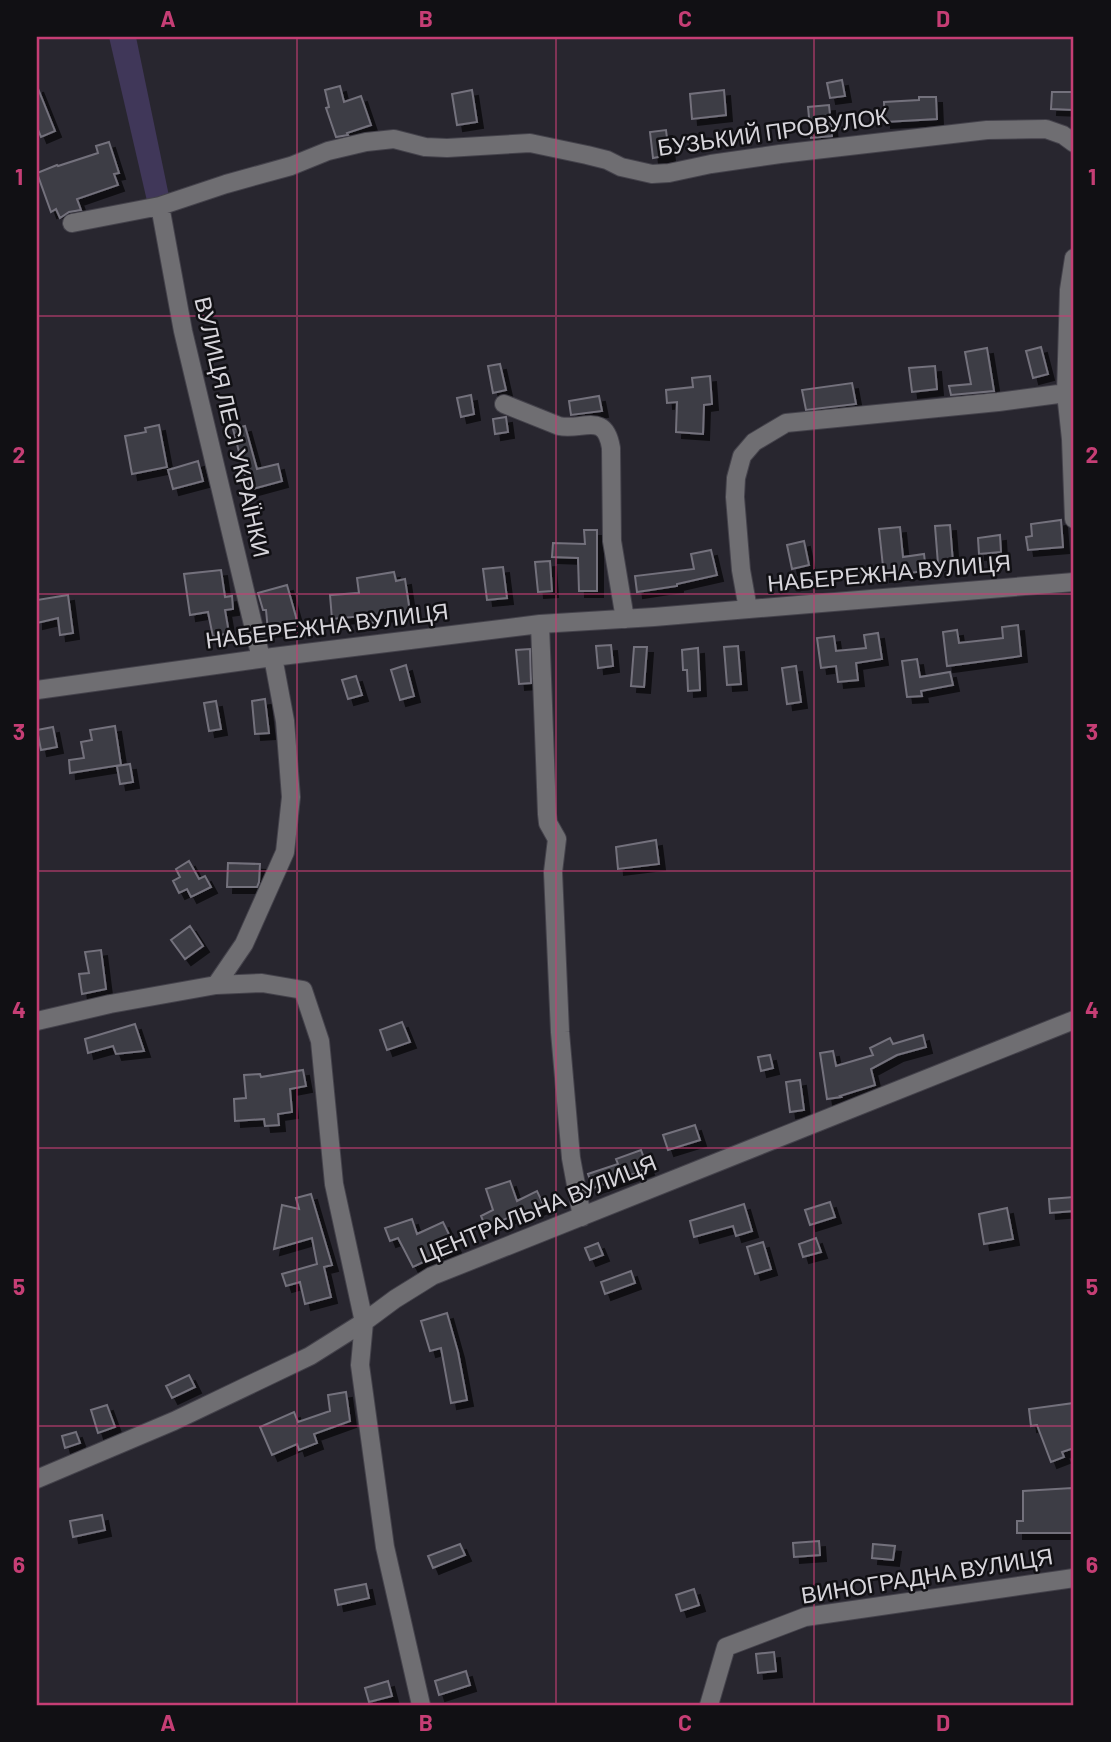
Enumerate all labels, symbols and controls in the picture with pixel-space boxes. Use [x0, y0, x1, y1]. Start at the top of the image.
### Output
text: A [160, 4, 176, 32]
text: B [419, 4, 433, 32]
text: C [678, 4, 692, 32]
text: D [936, 4, 950, 32]
street label: БУЗЬКИЙ ПРОВУЛОК [656, 101, 891, 161]
text: 1 [15, 162, 23, 190]
text: 1 [1088, 162, 1096, 190]
street label: ВУЛИЦЯ ЛЕСІ УКРАЇНКИ [189, 294, 277, 560]
text: 2 [13, 440, 25, 468]
text: 2 [1086, 440, 1098, 468]
street label: НАБЕРЕЖНА ВУЛИЦЯ [766, 547, 1012, 597]
street label: НАБЕРЕЖНА ВУЛИЦЯ [204, 596, 450, 654]
text: 3 [13, 717, 25, 745]
text: 3 [1086, 717, 1098, 745]
text: 4 [12, 995, 26, 1023]
text: 4 [1085, 995, 1099, 1023]
street label: ЦЕНТРАЛЬНА ВУЛИЦЯ [415, 1148, 660, 1268]
text: 5 [13, 1272, 25, 1300]
text: 5 [1086, 1272, 1098, 1300]
street label: ВИНОГРАДНА ВУЛИЦЯ [799, 1541, 1055, 1609]
text: 6 [13, 1550, 25, 1578]
text: 6 [1086, 1550, 1098, 1578]
text: A [160, 1708, 176, 1736]
text: B [419, 1708, 433, 1736]
text: C [678, 1708, 692, 1736]
text: D [936, 1708, 950, 1736]

